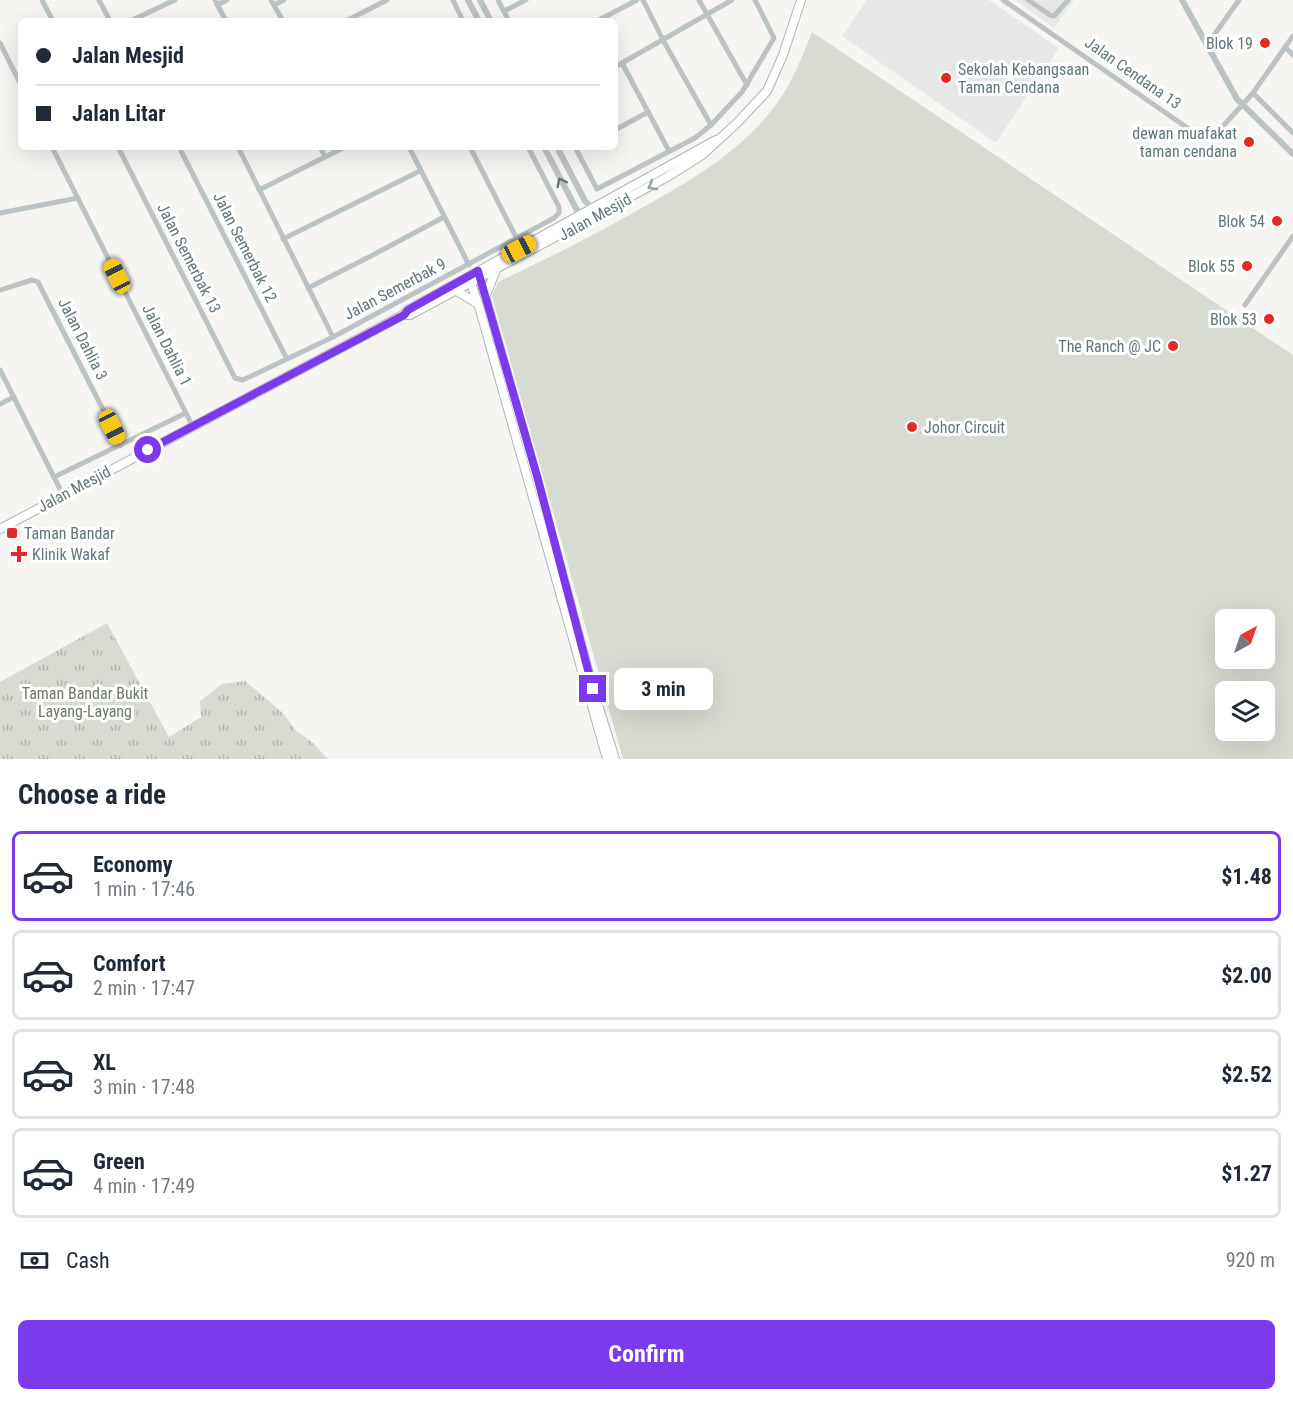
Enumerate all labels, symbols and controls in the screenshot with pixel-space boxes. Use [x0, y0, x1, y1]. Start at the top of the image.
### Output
street label: Jalan Cendana 13 [1081, 33, 1185, 113]
place label: Blok 19 [1206, 34, 1253, 53]
marker: Blok 19 [1258, 36, 1272, 50]
text: Jalan Mesjid [72, 43, 184, 68]
place label: Sekolah Kebangsaan Taman Cendana [958, 60, 1089, 97]
marker: Sekolah Kebangsaan Taman Cendana [939, 71, 953, 85]
text: Jalan Litar [72, 101, 165, 126]
place label: dewan muafakat taman cendana [1132, 124, 1237, 161]
marker: dewan muafakat taman cendana [1242, 135, 1256, 149]
one-way arrow [557, 177, 568, 188]
one-way arrow [648, 178, 658, 190]
street label: Jalan Semerbak 12 [209, 189, 281, 305]
street label: Jalan Mesjid [555, 189, 635, 245]
street label: Jalan Semerbak 13 [153, 200, 225, 316]
place label: Blok 54 [1218, 212, 1265, 231]
marker: Blok 54 [1270, 214, 1284, 228]
car [499, 233, 539, 265]
street label: Jalan Semerbak 9 [341, 254, 449, 324]
car [101, 256, 133, 296]
place label: Blok 55 [1188, 257, 1235, 276]
marker: Blok 55 [1240, 259, 1254, 273]
street label: Jalan Dahlia 3 [54, 295, 112, 383]
street label: Jalan Dahlia 1 [138, 301, 196, 389]
place label: Blok 53 [1210, 310, 1257, 329]
marker: Blok 53 [1262, 312, 1276, 326]
place label: The Ranch @ JC [1058, 337, 1161, 356]
marker: The Ranch @ JC [1166, 339, 1180, 353]
car [96, 407, 128, 447]
place label: Johor Circuit [924, 418, 1005, 437]
marker: Johor Circuit [905, 420, 919, 434]
route start [134, 436, 161, 463]
street label: Jalan Mesjid [34, 462, 114, 516]
place label: Taman Bandar [24, 524, 115, 543]
marker: Taman Bandar [5, 526, 19, 540]
marker: Klinik Wakaf [10, 545, 28, 563]
place label: Klinik Wakaf [32, 545, 110, 564]
north arrow [1215, 609, 1275, 669]
map controls [1215, 609, 1275, 741]
callout: 3 min [614, 668, 713, 710]
route end [579, 675, 606, 702]
text: 3 min [641, 677, 686, 701]
button: layers [1215, 681, 1275, 741]
park label: Taman Bandar Bukit Layang-Layang [22, 684, 149, 721]
text: Choose a ride [18, 779, 166, 811]
icon: car [21, 849, 75, 903]
text: Economy [93, 852, 173, 877]
text: $1.48 [1221, 864, 1272, 889]
text: 1 min · 17:46 [93, 877, 195, 901]
icon: car [21, 948, 75, 1002]
text: Comfort [93, 951, 166, 976]
text: $2.00 [1221, 963, 1272, 988]
text: 2 min · 17:47 [93, 976, 195, 1000]
icon: car [21, 1047, 75, 1101]
text: XL [93, 1050, 116, 1075]
text: $2.52 [1221, 1062, 1272, 1087]
text: 3 min · 17:48 [93, 1075, 195, 1099]
icon: car [21, 1146, 75, 1200]
text: Green [93, 1149, 145, 1174]
text: $1.27 [1221, 1161, 1272, 1186]
text: 4 min · 17:49 [93, 1174, 195, 1198]
icon: cash [18, 1244, 51, 1277]
text: Cash [66, 1248, 110, 1273]
text: 920 m [1226, 1248, 1275, 1272]
button: Confirm [18, 1320, 1275, 1389]

